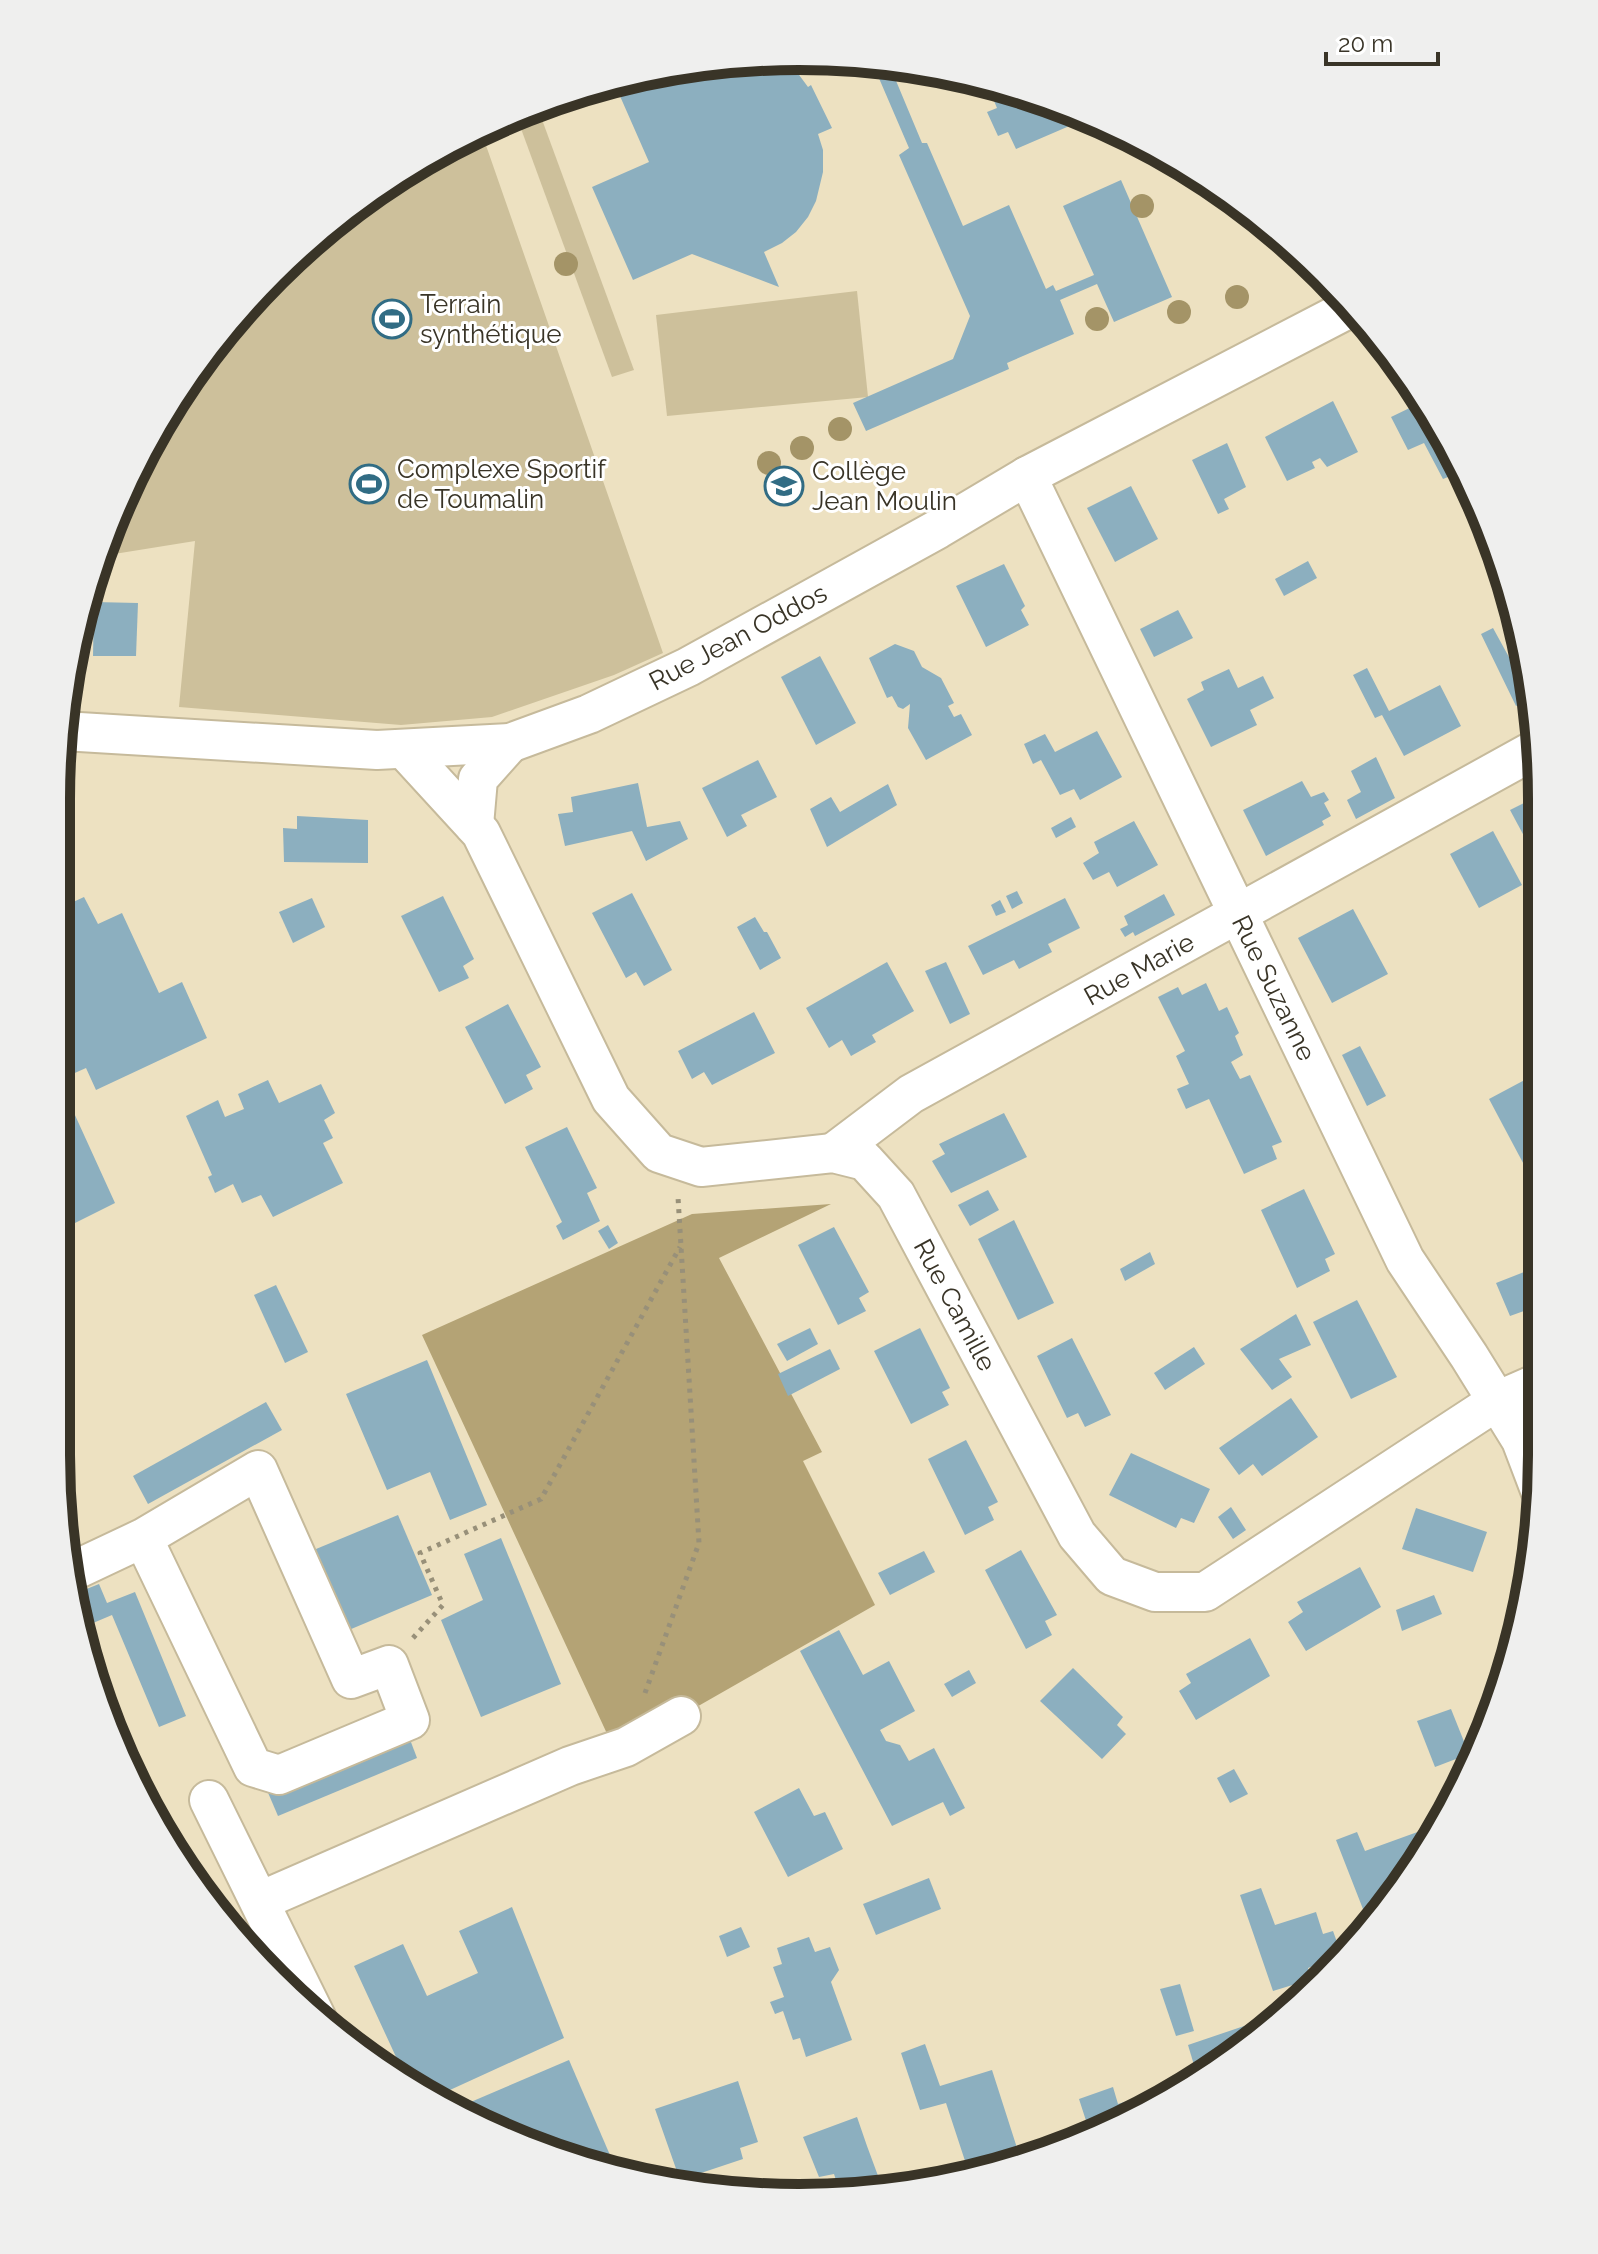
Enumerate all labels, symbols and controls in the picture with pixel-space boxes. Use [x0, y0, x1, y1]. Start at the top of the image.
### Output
scale bar [1326, 16, 1438, 66]
text: 20 m [1338, 29, 1393, 58]
place label: Terrain synthétique [420, 289, 562, 349]
sports icon: Terrain synthétique [371, 298, 413, 340]
place label: Complexe Sportif de Toumalin [397, 454, 607, 514]
place label: Collège Jean Moulin [812, 456, 957, 516]
sports icon: Complexe Sportif de Toumalin [348, 463, 390, 505]
school or university icon: Collège Jean Moulin [763, 465, 805, 507]
street label: Rue Jean Oddos [644, 578, 832, 696]
street label: Rue Suzanne [1226, 910, 1322, 1066]
street label: Rue Marie [1079, 927, 1199, 1011]
street label: Rue Camille [908, 1234, 1002, 1376]

